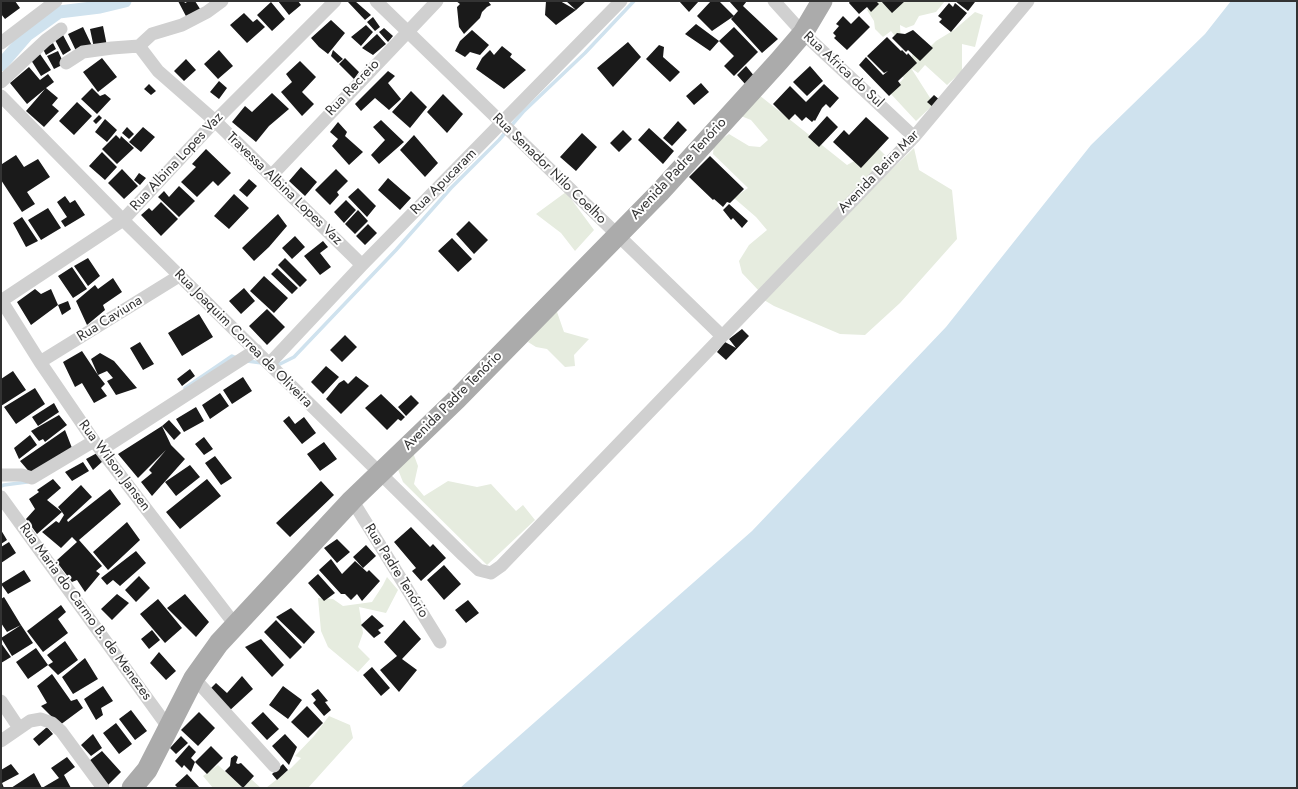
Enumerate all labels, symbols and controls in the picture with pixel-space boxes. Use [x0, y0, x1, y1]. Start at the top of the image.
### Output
street label: Rua Africa do Sul [799, 29, 887, 111]
street label: Rua Recreio [323, 56, 383, 120]
street label: Rua Albina Lopes Vaz [127, 109, 227, 215]
street label: Rua Senador Nilo Coelho [489, 110, 609, 228]
street label: Avenida Padre Tenório [628, 115, 730, 223]
street label: Avenida Beira Mar [835, 127, 923, 217]
street label: Travessa Albina Lopes Vaz [223, 129, 345, 249]
street label: Rua Apucaram [407, 145, 481, 219]
street label: Rua Joaquim Correa de Oliveira [170, 266, 316, 412]
street label: Rua Caviuna [74, 292, 146, 346]
street label: Avenida Padre Tenório [400, 348, 506, 454]
street label: Rua Wilson Jansen [74, 417, 154, 515]
street label: Rua Maria do Carmo B. de Menezes [15, 520, 155, 704]
street label: Rua Padre Tenório [360, 521, 432, 621]

